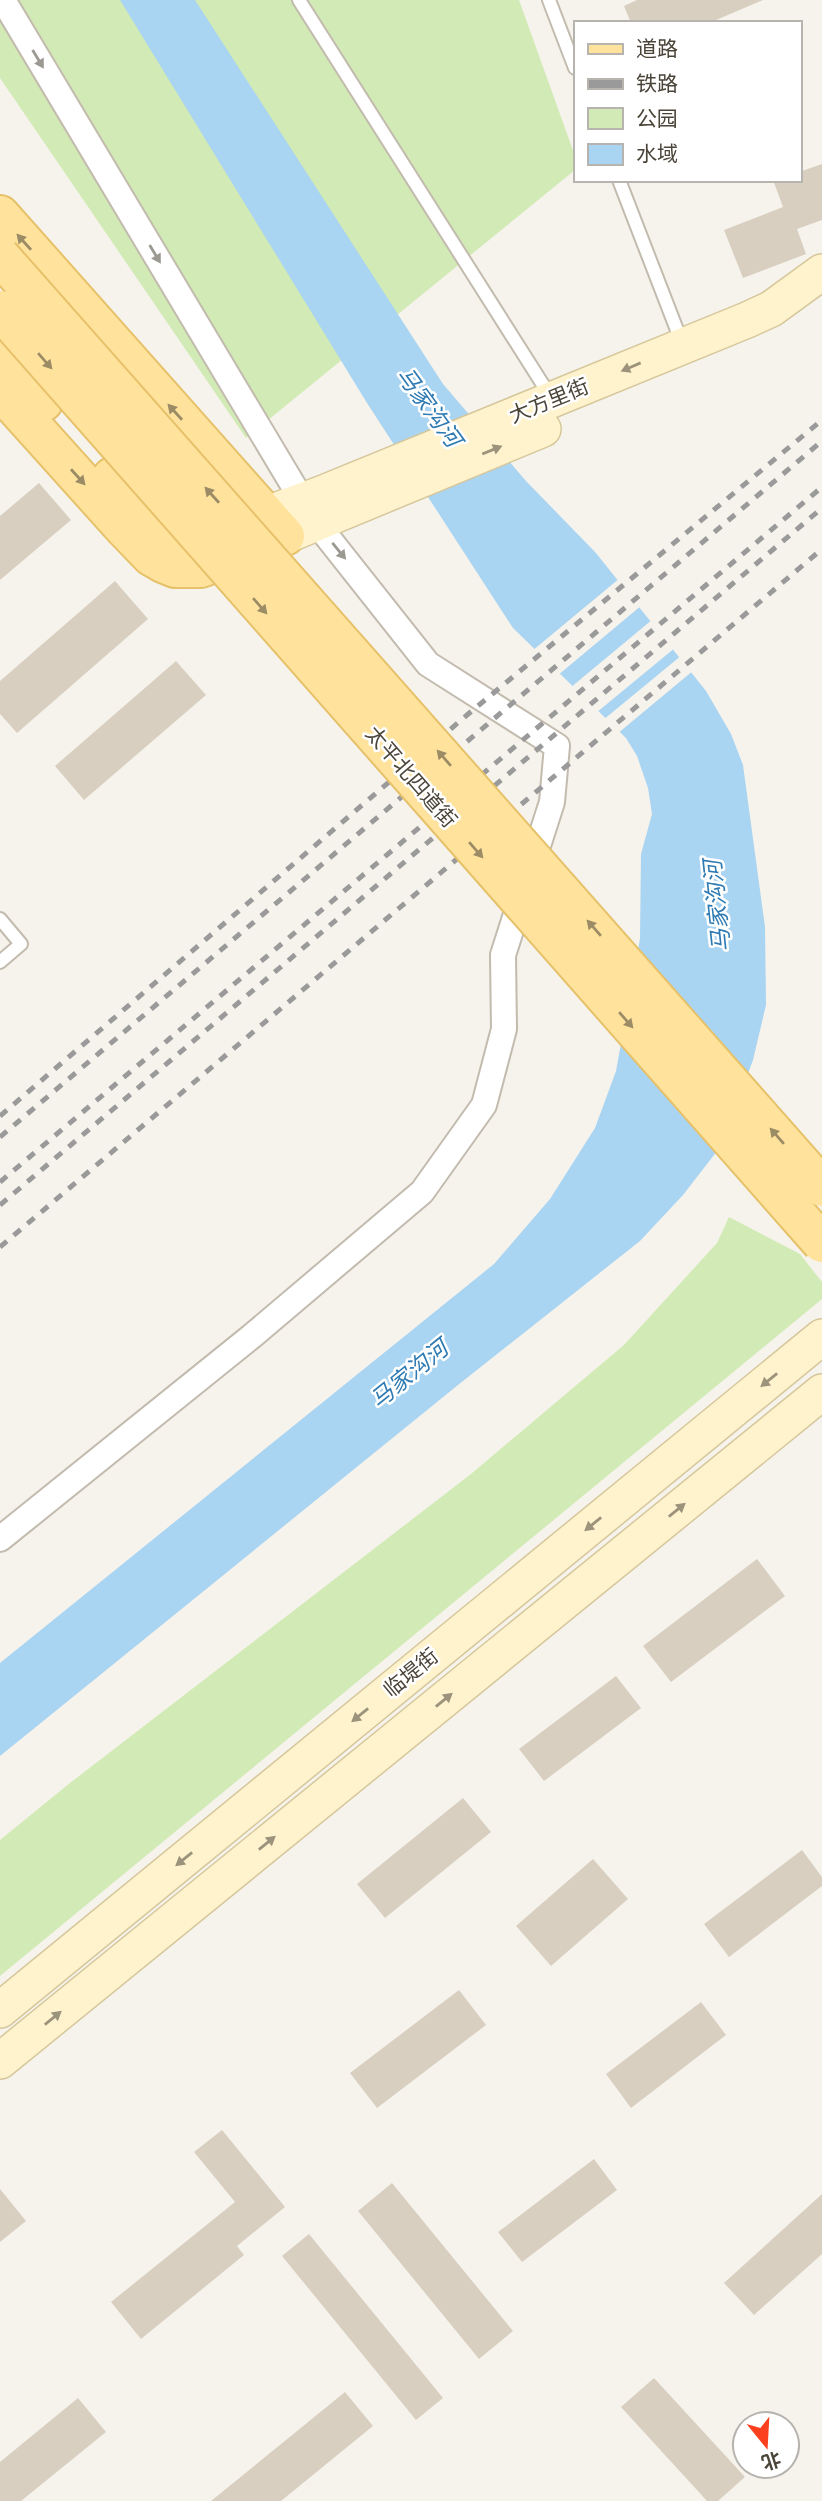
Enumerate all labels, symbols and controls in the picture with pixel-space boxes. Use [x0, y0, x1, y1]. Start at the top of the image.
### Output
legend [574, 21, 801, 182]
text: 道路 [636, 36, 678, 61]
one-way arrow [32, 49, 45, 68]
text: 铁路 [636, 71, 678, 96]
text: 公园 [636, 106, 678, 131]
text: 水域 [636, 141, 678, 166]
one-way arrow [16, 233, 32, 251]
one-way arrow [148, 245, 161, 264]
one-way arrow [37, 353, 52, 370]
water label: 马家沟河 [391, 362, 470, 456]
one-way arrow [620, 362, 641, 373]
street label: 大方里街 [505, 373, 592, 428]
one-way arrow [168, 403, 184, 420]
one-way arrow [482, 444, 503, 455]
one-way arrow [70, 468, 86, 486]
one-way arrow [205, 487, 220, 504]
one-way arrow [331, 542, 346, 560]
one-way arrow [252, 597, 267, 614]
street label: 太平北四道街 [361, 721, 462, 832]
one-way arrow [436, 750, 452, 767]
one-way arrow [467, 841, 483, 858]
water label: 马家沟河 [698, 855, 736, 953]
one-way arrow [587, 920, 602, 937]
one-way arrow [618, 1012, 633, 1029]
one-way arrow [769, 1127, 785, 1145]
water label: 马家沟河 [364, 1332, 457, 1414]
one-way arrow [761, 1372, 778, 1387]
one-way arrow [668, 1502, 686, 1517]
one-way arrow [585, 1516, 602, 1531]
street label: 临堤街 [378, 1643, 443, 1702]
one-way arrow [434, 1692, 452, 1707]
one-way arrow [352, 1707, 369, 1722]
one-way arrow [259, 1836, 276, 1851]
one-way arrow [176, 1851, 193, 1866]
one-way arrow [44, 2011, 61, 2026]
north arrow [731, 2410, 801, 2480]
text: 北 [759, 2447, 784, 2475]

